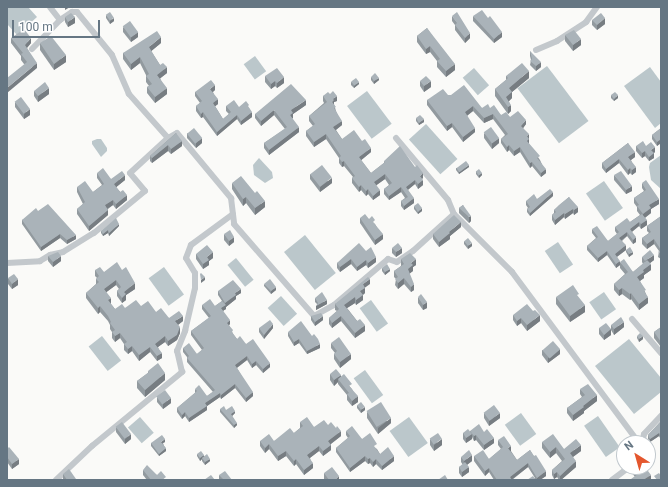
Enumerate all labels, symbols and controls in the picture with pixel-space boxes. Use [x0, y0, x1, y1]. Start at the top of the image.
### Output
scale bar [14, 12, 102, 38]
text: 100 m [19, 20, 53, 34]
north arrow [616, 435, 656, 475]
text: N [622, 438, 636, 453]

